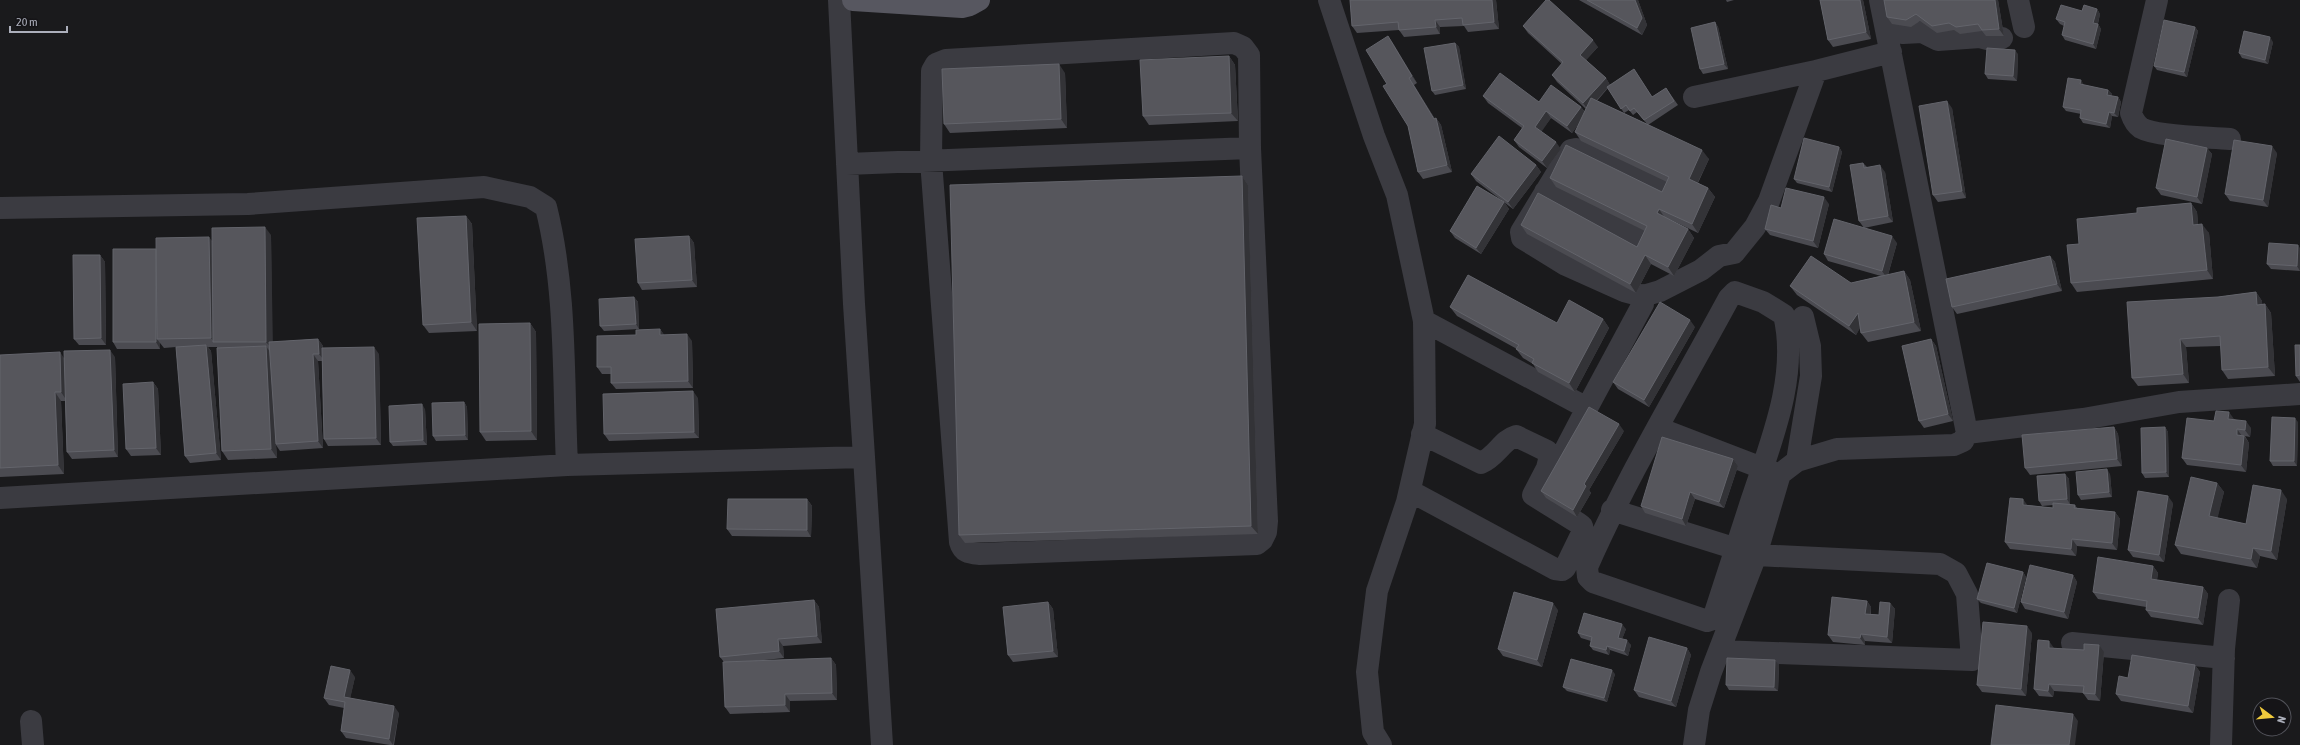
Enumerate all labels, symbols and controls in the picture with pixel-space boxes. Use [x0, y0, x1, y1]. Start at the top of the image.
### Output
scale bar [10, 8, 67, 34]
text: 20 m [16, 15, 38, 29]
north arrow [2252, 697, 2292, 737]
text: N [2275, 715, 2288, 725]

